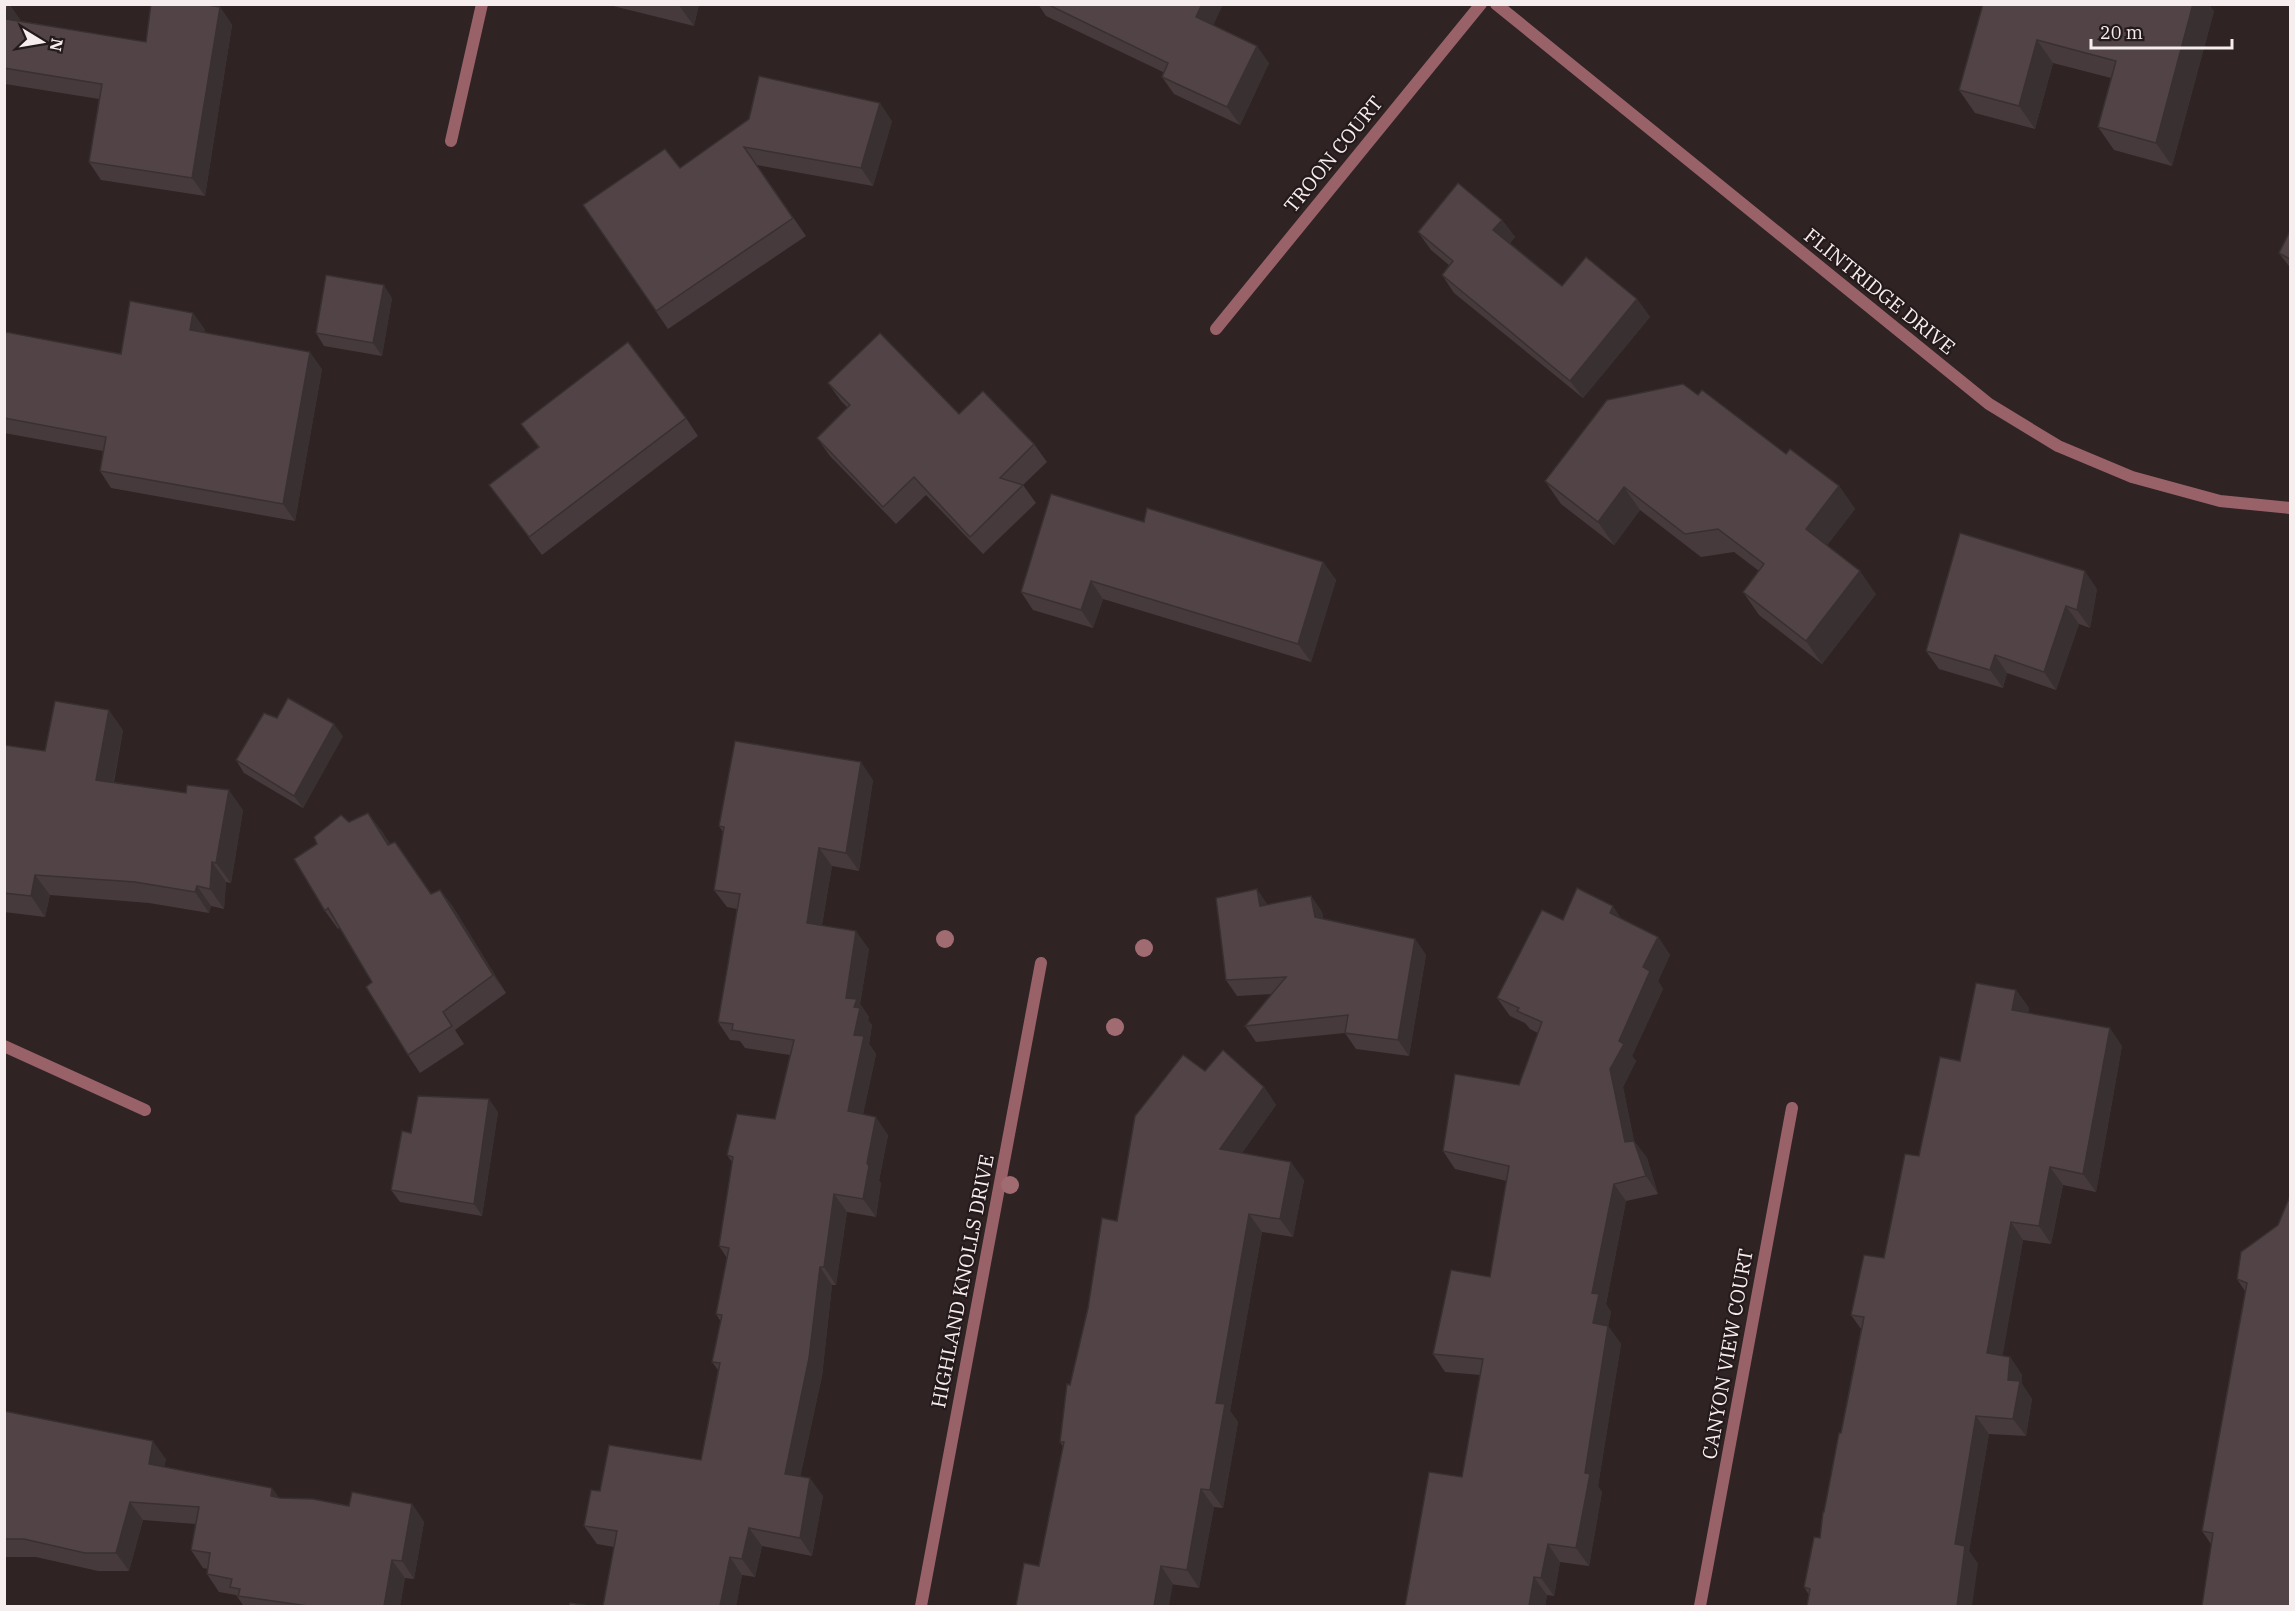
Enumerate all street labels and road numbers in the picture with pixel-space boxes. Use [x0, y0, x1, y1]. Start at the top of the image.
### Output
street label: TROON COURT [1277, 90, 1389, 218]
street label: FLINTRIDGE DRIVE [1799, 222, 1961, 360]
street label: HIGHLAND KNOLLS DRIVE [924, 1152, 1000, 1410]
street label: CANYON VIEW COURT [1695, 1247, 1759, 1461]

